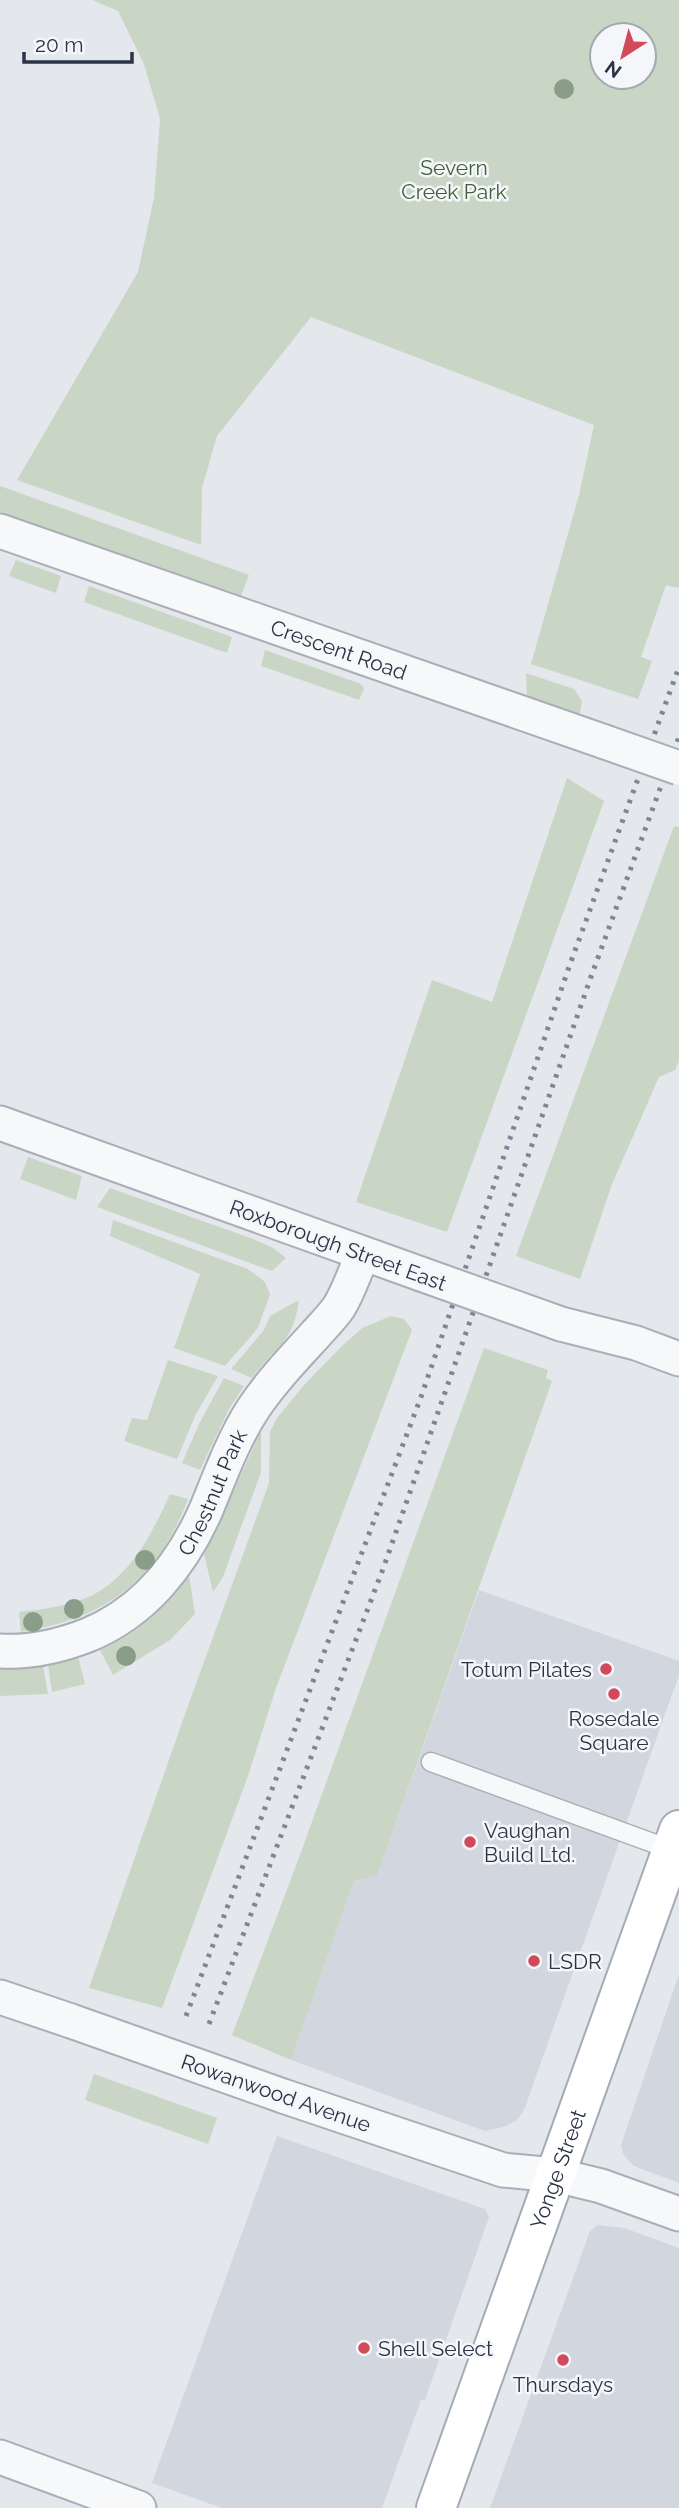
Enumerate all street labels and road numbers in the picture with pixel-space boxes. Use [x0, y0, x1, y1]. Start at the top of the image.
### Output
street label: Crescent Road [268, 614, 410, 685]
street label: Roxborough Street East [226, 1194, 450, 1296]
street label: Chestnut Park [172, 1425, 252, 1560]
street label: Rowanwood Avenue [178, 2049, 374, 2137]
street label: Yonge Street [525, 2106, 590, 2232]

